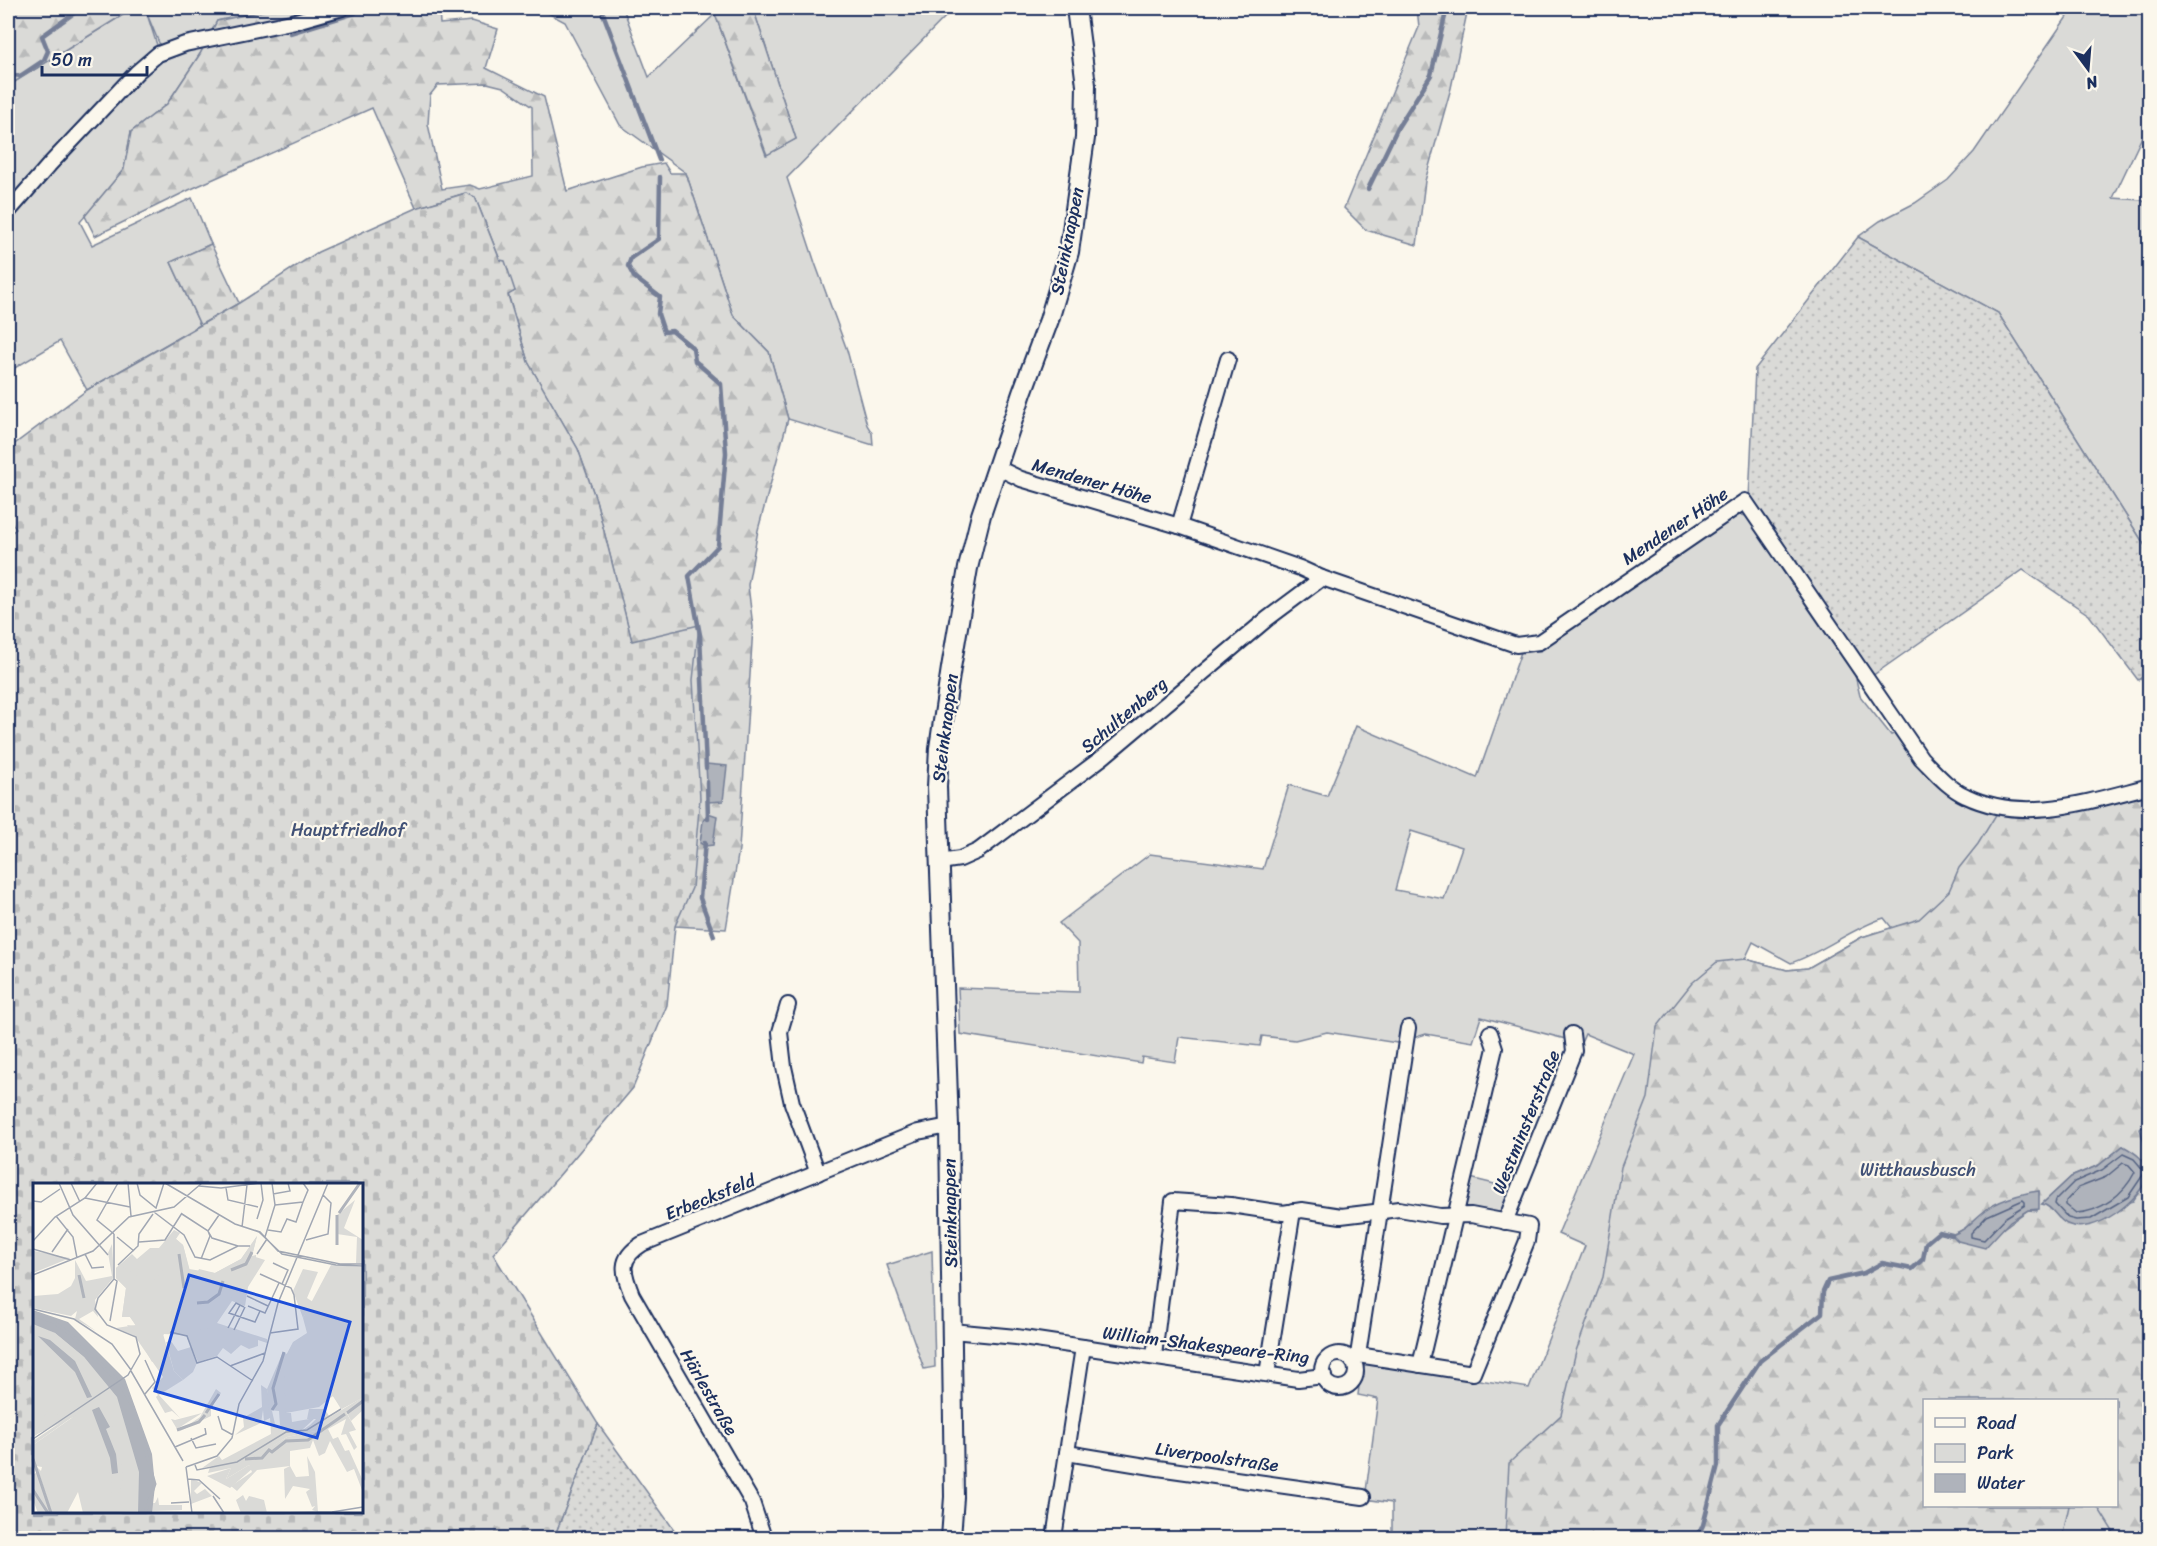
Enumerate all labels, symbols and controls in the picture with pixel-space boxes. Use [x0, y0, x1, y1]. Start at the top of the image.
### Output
scale bar [42, 39, 147, 77]
north arrow [2058, 39, 2118, 99]
text: 50 m [51, 44, 92, 76]
text: N [2082, 67, 2102, 99]
street label: Steinknappen [1041, 184, 1093, 298]
street label: Mendener Höhe [1028, 449, 1156, 513]
street label: Mendener Höhe [1615, 478, 1735, 574]
street label: Schultenberg [1073, 669, 1175, 761]
street label: Steinknappen [922, 671, 968, 784]
park label: Hauptfriedhof [291, 814, 408, 846]
street label: Westminsterstraße [1483, 1045, 1569, 1199]
park label: Witthausbusch [1860, 1154, 1976, 1186]
street label: Steinknappen [933, 1158, 967, 1268]
street label: Erbecksfeld [660, 1164, 761, 1230]
inset map [33, 1183, 363, 1513]
street label: William-Shakespeare-Ring [1101, 1316, 1311, 1374]
street label: Härlestraße [671, 1342, 747, 1442]
legend [1923, 1399, 2118, 1507]
text: Road [1977, 1407, 2017, 1439]
street label: Liverpoolstraße [1153, 1433, 1281, 1482]
text: Park [1977, 1437, 2014, 1469]
text: Water [1977, 1467, 2026, 1499]

